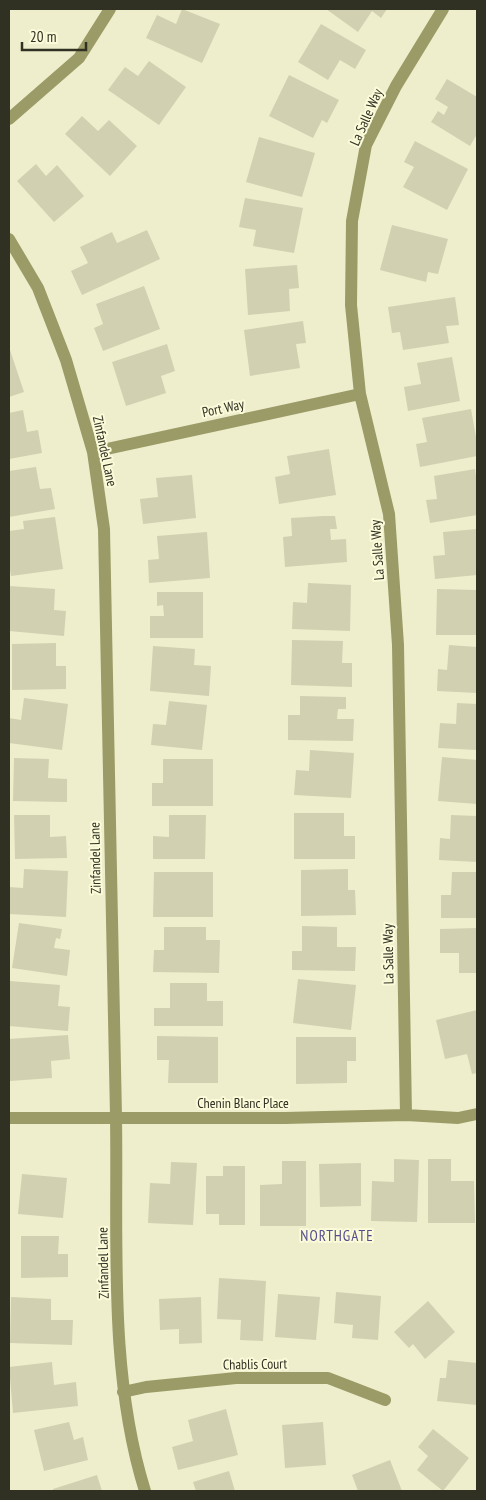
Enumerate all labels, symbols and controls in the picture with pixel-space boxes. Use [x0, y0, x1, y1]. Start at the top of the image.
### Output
scale bar [22, 20, 86, 52]
text: 20 m [30, 27, 56, 46]
street label: La Salle Way [345, 85, 387, 148]
street label: Port Way [200, 395, 246, 421]
street label: Zinfandel Lane [89, 414, 121, 488]
street label: La Salle Way [366, 518, 388, 581]
street label: Zinfandel Lane [85, 822, 105, 894]
street label: La Salle Way [378, 923, 398, 984]
street label: Chenin Blanc Place [197, 1094, 289, 1112]
district label: NORTHGATE [300, 1226, 374, 1245]
street label: Zinfandel Lane [93, 1227, 113, 1299]
street label: Chablis Court [223, 1354, 288, 1374]

